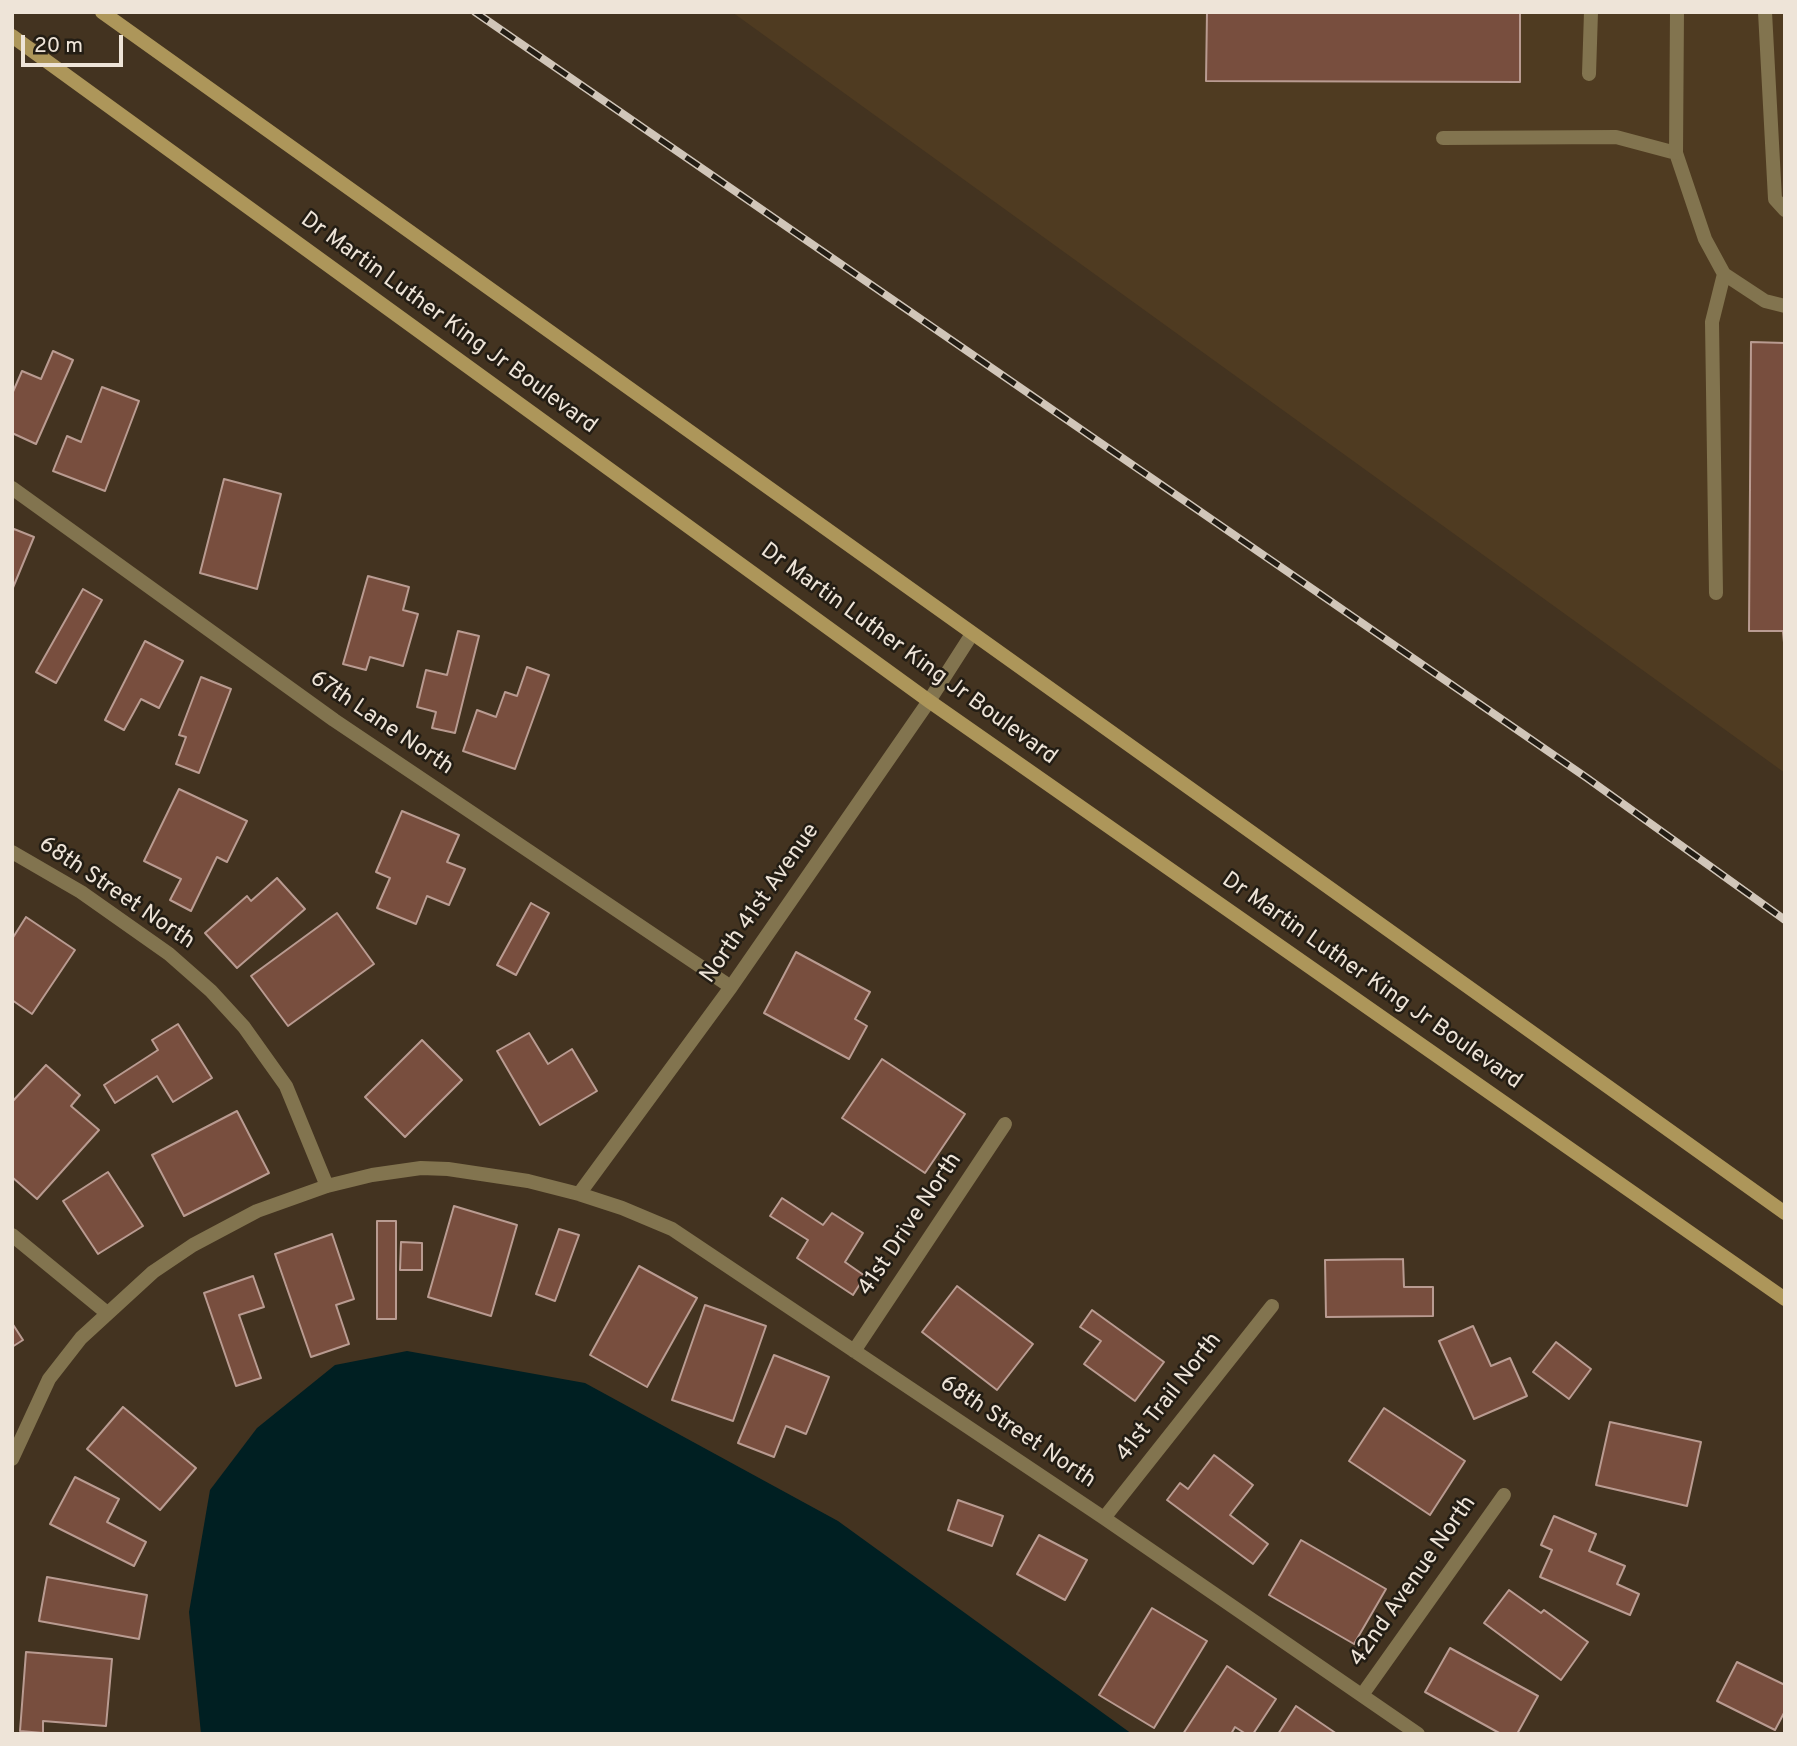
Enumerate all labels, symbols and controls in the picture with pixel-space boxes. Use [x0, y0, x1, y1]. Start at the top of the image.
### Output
scale bar [24, 21, 126, 65]
text: 20 m [34, 33, 83, 60]
street label: Dr Martin Luther King Jr Boulevard [294, 207, 602, 441]
street label: Dr Martin Luther King Jr Boulevard [754, 538, 1062, 772]
street label: 67th Lane North [304, 666, 458, 782]
street label: North 41st Avenue [696, 819, 826, 989]
street label: 68th Street North [33, 832, 199, 956]
street label: Dr Martin Luther King Jr Boulevard [1216, 867, 1526, 1097]
street label: 41st Drive North [853, 1148, 969, 1302]
street label: 41st Trail North [1111, 1328, 1229, 1468]
street label: 68th Street North [934, 1371, 1100, 1495]
street label: 42nd Avenue North [1345, 1491, 1483, 1673]

